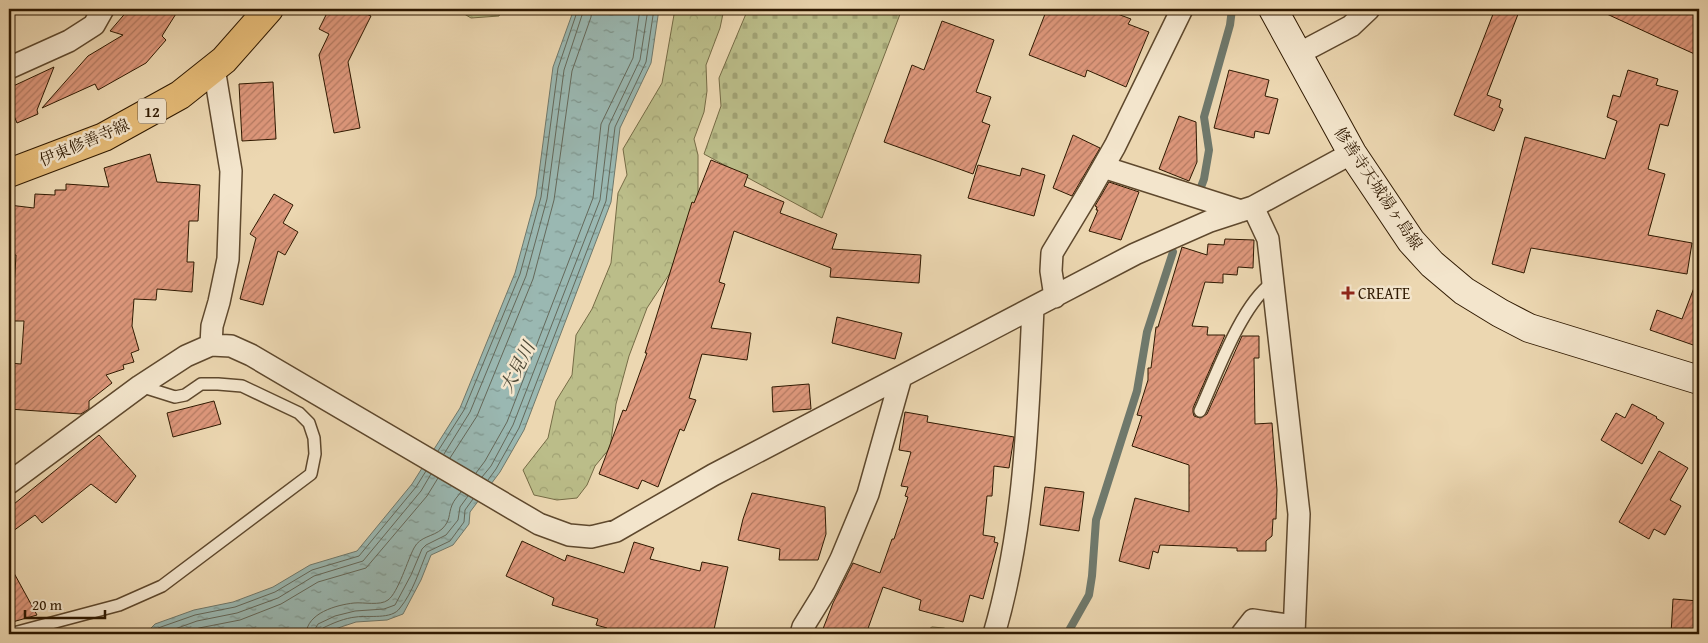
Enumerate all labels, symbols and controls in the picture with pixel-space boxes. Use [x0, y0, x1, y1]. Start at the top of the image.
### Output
road number: 12 [138, 98, 166, 124]
street label: 伊東修善寺線 [35, 112, 133, 172]
street label: 修善寺天城湯ヶ島線 [1329, 122, 1429, 254]
place label: CREATE [1358, 281, 1410, 305]
marker: CREATE [1342, 287, 1354, 299]
water label: 大見川 [493, 335, 542, 397]
scale bar [25, 588, 105, 620]
text: 20 m [32, 594, 63, 615]

